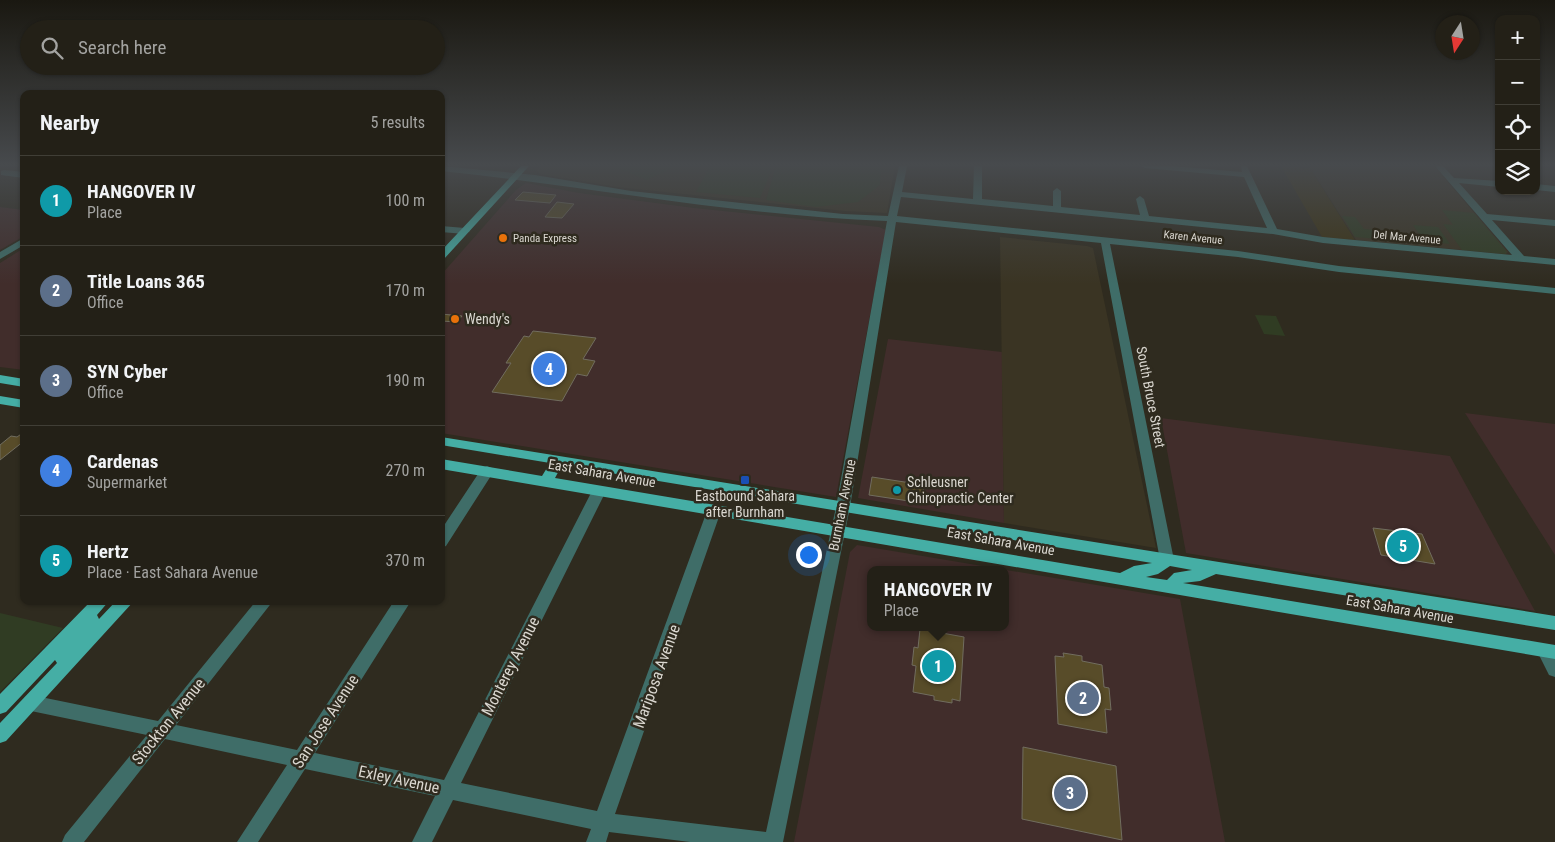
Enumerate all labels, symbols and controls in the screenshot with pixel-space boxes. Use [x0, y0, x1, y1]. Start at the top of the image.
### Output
north arrow [1435, 15, 1480, 60]
map controls [1495, 15, 1540, 195]
button: + [1495, 15, 1540, 60]
search box [20, 20, 445, 75]
icon: search [38, 34, 66, 62]
text: Search here [78, 36, 166, 59]
button: − [1495, 60, 1540, 105]
button: locate [1495, 105, 1540, 150]
text: Nearby [40, 111, 99, 135]
text: 5 results [370, 113, 425, 132]
button: layers [1495, 150, 1540, 195]
text: HANGOVER IV [87, 180, 196, 203]
text: 1 [52, 191, 60, 210]
text: 100 m [386, 191, 425, 210]
text: Place [87, 203, 122, 222]
street label: Karen Avenue [1163, 228, 1223, 247]
street label: Del Mar Avenue [1373, 228, 1441, 247]
marker: Panda Express [497, 232, 509, 244]
place label: Panda Express [513, 232, 577, 245]
text: Title Loans 365 [87, 270, 205, 293]
text: 2 [52, 281, 60, 300]
text: 170 m [386, 281, 425, 300]
text: Office [87, 293, 123, 312]
place label: Wendy's [465, 311, 510, 327]
marker: Wendy's [449, 313, 461, 325]
street label: South Bruce Street [1133, 345, 1169, 449]
pin: 4 [533, 350, 565, 388]
text: SYN Cyber [87, 360, 168, 383]
text: 3 [52, 371, 60, 390]
text: 190 m [386, 371, 425, 390]
text: Office [87, 383, 123, 402]
text: Cardenas [87, 450, 158, 473]
street label: East Sahara Avenue [547, 456, 658, 490]
street label: Burnham Avenue [825, 457, 859, 552]
text: 4 [52, 461, 60, 480]
text: 270 m [386, 461, 425, 480]
text: Supermarket [87, 473, 167, 492]
marker: Eastbound Sahara after Burnham [739, 474, 751, 486]
place label: Schleusner Chiropractic Center [907, 474, 1013, 506]
marker: Schleusner Chiropractic Center [891, 484, 903, 496]
place label: Eastbound Sahara after Burnham [695, 488, 795, 520]
street label: East Sahara Avenue [946, 524, 1057, 558]
pin: 5 [1387, 527, 1419, 565]
text: Hertz [87, 540, 129, 563]
your location [796, 542, 822, 568]
text: 5 [52, 551, 60, 570]
text: 370 m [386, 551, 425, 570]
text: Place · East Sahara Avenue [87, 563, 258, 582]
popup [867, 566, 1009, 631]
text: HANGOVER IV [884, 578, 992, 601]
street label: East Sahara Avenue [1345, 592, 1456, 626]
text: Place [884, 601, 919, 620]
street label: Monterey Avenue [477, 614, 544, 719]
street label: Mariposa Avenue [629, 622, 684, 731]
pin: 1 [922, 647, 954, 685]
street label: San Jose Avenue [288, 671, 363, 772]
street label: Stockton Avenue [128, 674, 209, 768]
pin: 2 [1067, 679, 1099, 717]
street label: Exley Avenue [357, 762, 441, 797]
pin: 3 [1054, 774, 1086, 812]

